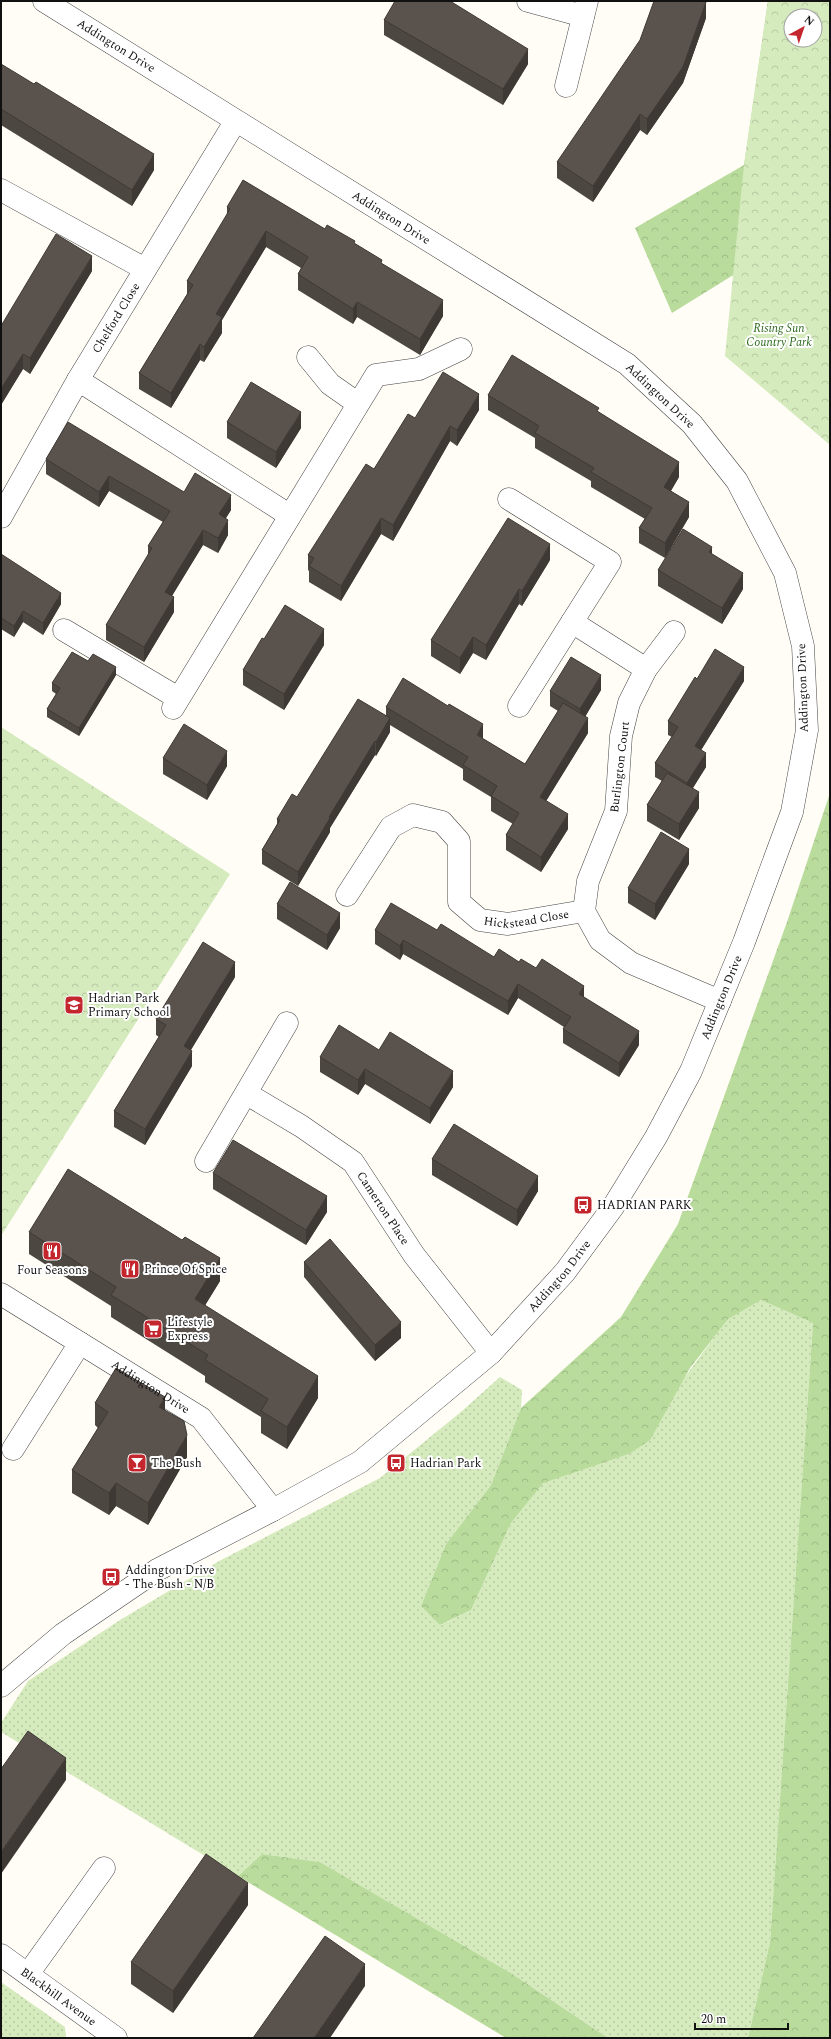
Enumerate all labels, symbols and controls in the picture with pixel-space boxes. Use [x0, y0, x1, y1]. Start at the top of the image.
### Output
north arrow [783, 8, 823, 48]
text: N [800, 11, 818, 30]
street label: Addington Drive [73, 14, 159, 78]
street label: Addington Drive [348, 186, 434, 250]
street label: Chelford Close [87, 279, 145, 357]
park label: Rising Sun Country Park [746, 319, 812, 352]
street label: Addington Drive [621, 359, 699, 434]
street label: Addington Drive [792, 643, 814, 733]
street label: Burlington Court [605, 720, 635, 814]
street label: Hickstead Close [482, 904, 571, 934]
street label: Addington Drive [695, 952, 747, 1042]
place label: Hadrian Park Primary School [88, 989, 170, 1022]
school or university icon: Hadrian Park Primary School [63, 994, 85, 1016]
street label: Camerton Place [352, 1167, 414, 1249]
bus stop icon: HADRIAN PARK [572, 1194, 594, 1216]
place label: HADRIAN PARK [597, 1196, 692, 1215]
street label: Addington Drive [523, 1236, 595, 1316]
restaurant icon: Four Seasons [41, 1240, 63, 1262]
restaurant icon: Prince Of Spice [119, 1258, 141, 1280]
place label: Prince Of Spice [144, 1260, 227, 1279]
place label: Four Seasons [17, 1261, 87, 1280]
place label: Lifestyle Express [167, 1313, 213, 1346]
supermarket icon: Lifestyle Express [142, 1318, 164, 1340]
street label: Addington Drive [107, 1355, 194, 1419]
bar icon: The Bush [126, 1452, 148, 1474]
bus stop icon: Hadrian Park [385, 1452, 407, 1474]
place label: The Bush [151, 1454, 202, 1473]
place label: Hadrian Park [410, 1454, 482, 1473]
place label: Addington Drive - The Bush - N/B [125, 1561, 215, 1594]
bus stop icon: Addington Drive - The Bush - N/B [100, 1566, 122, 1588]
street label: Blackhill Avenue [17, 1963, 101, 2031]
scale bar [695, 2005, 788, 2031]
text: 20 m [701, 2010, 726, 2029]

